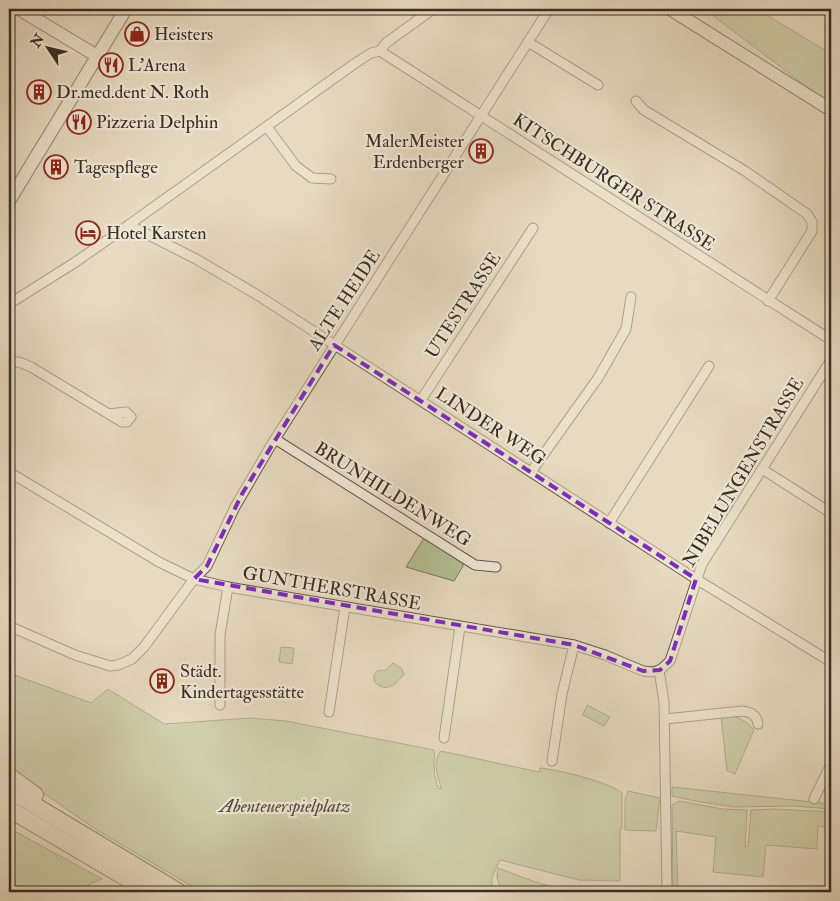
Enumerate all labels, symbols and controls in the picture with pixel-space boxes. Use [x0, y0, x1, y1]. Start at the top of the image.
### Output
shop icon: Heisters [124, 21, 150, 47]
north arrow [22, 22, 72, 72]
place label: Heisters [154, 23, 213, 46]
text: N [27, 30, 49, 52]
restaurant icon: L'Arena [98, 52, 124, 78]
place label: L'Arena [128, 54, 186, 77]
building icon: Dr.med.dent N. Roth [26, 79, 52, 105]
place label: Dr.med.dent N. Roth [56, 81, 210, 104]
restaurant icon: Pizzeria Delphin [66, 109, 92, 135]
street label: KITSCHBURGER STRASSE [509, 109, 719, 256]
place label: Pizzeria Delphin [96, 111, 218, 134]
place label: MalerMeister Erdenberger [365, 130, 464, 174]
building icon: MalerMeister Erdenberger [468, 138, 494, 164]
building icon: Tagespflege [43, 154, 69, 180]
place label: Tagespflege [74, 156, 158, 179]
hotel icon: Hotel Karsten [75, 220, 101, 246]
place label: Hotel Karsten [106, 222, 206, 245]
street label: ALTE HEIDE [303, 245, 386, 356]
street label: UTESTRASSE [421, 248, 506, 363]
street label: NIBELUNGENSTRASSE [678, 373, 809, 571]
street label: LINDER WEG [431, 382, 550, 471]
street label: BRUNHILDENWEG [310, 437, 475, 552]
street label: GUNTHERSTRASSE [241, 561, 423, 616]
place label: Städt. Kindertagesstätte [180, 660, 305, 704]
building icon: Städt. Kindertagesstätte [149, 668, 175, 694]
park label: Abenteuerspielplatz [218, 795, 350, 818]

